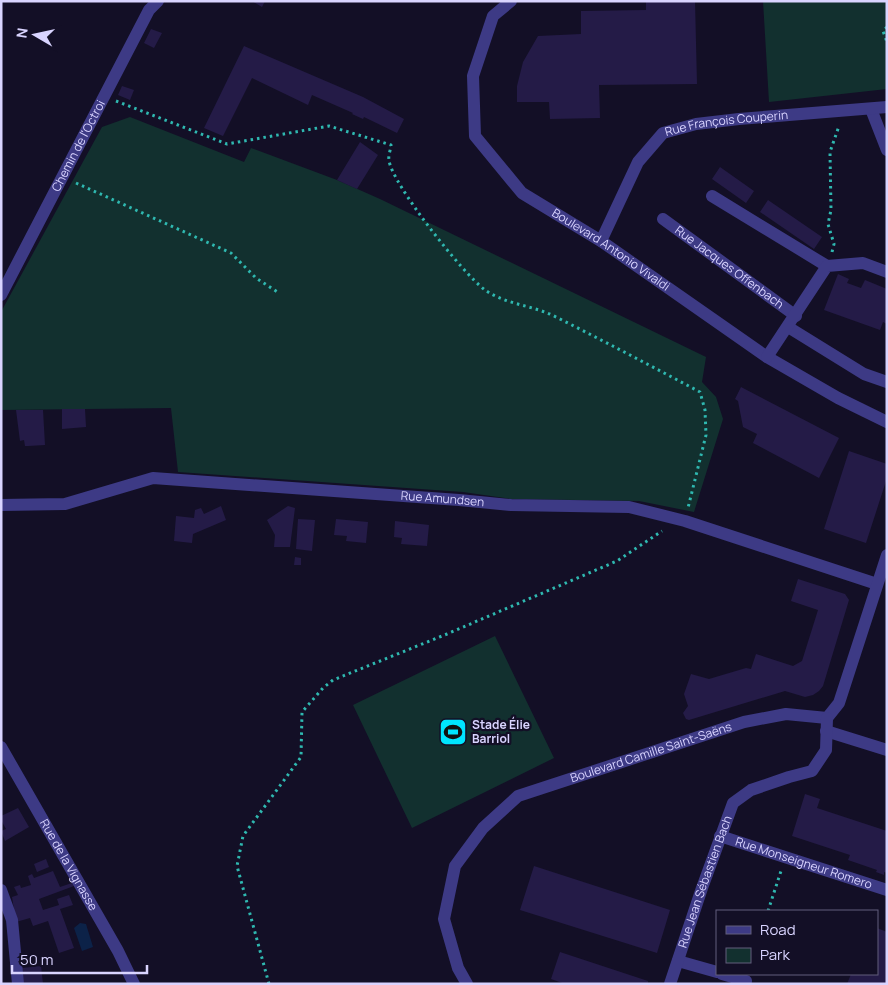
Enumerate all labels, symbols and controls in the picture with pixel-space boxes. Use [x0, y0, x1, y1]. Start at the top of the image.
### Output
north arrow [10, 10, 60, 60]
text: N [11, 26, 32, 39]
street label: Chemin de l'Octroi [47, 97, 109, 194]
street label: Rue François Couperin [663, 106, 789, 140]
street label: Boulevard Antonio Vivaldi [549, 204, 673, 295]
street label: Rue Jacques Offenbach [672, 221, 787, 312]
street label: Rue Amundsen [400, 487, 485, 510]
place label: Stade Élie Barriol [472, 716, 530, 747]
sports icon: Stade Élie Barriol [438, 717, 468, 747]
street label: Boulevard Camille Saint-Saëns [568, 718, 734, 786]
street label: Rue Jean Sébastien Bach [674, 813, 736, 950]
street label: Rue de la Vignasse [36, 816, 102, 914]
street label: Rue Monseigneur Romero [733, 833, 874, 893]
legend [716, 910, 878, 975]
text: Road [760, 919, 796, 940]
scale bar [12, 942, 148, 974]
text: Park [760, 944, 790, 965]
text: 50 m [20, 949, 54, 970]

